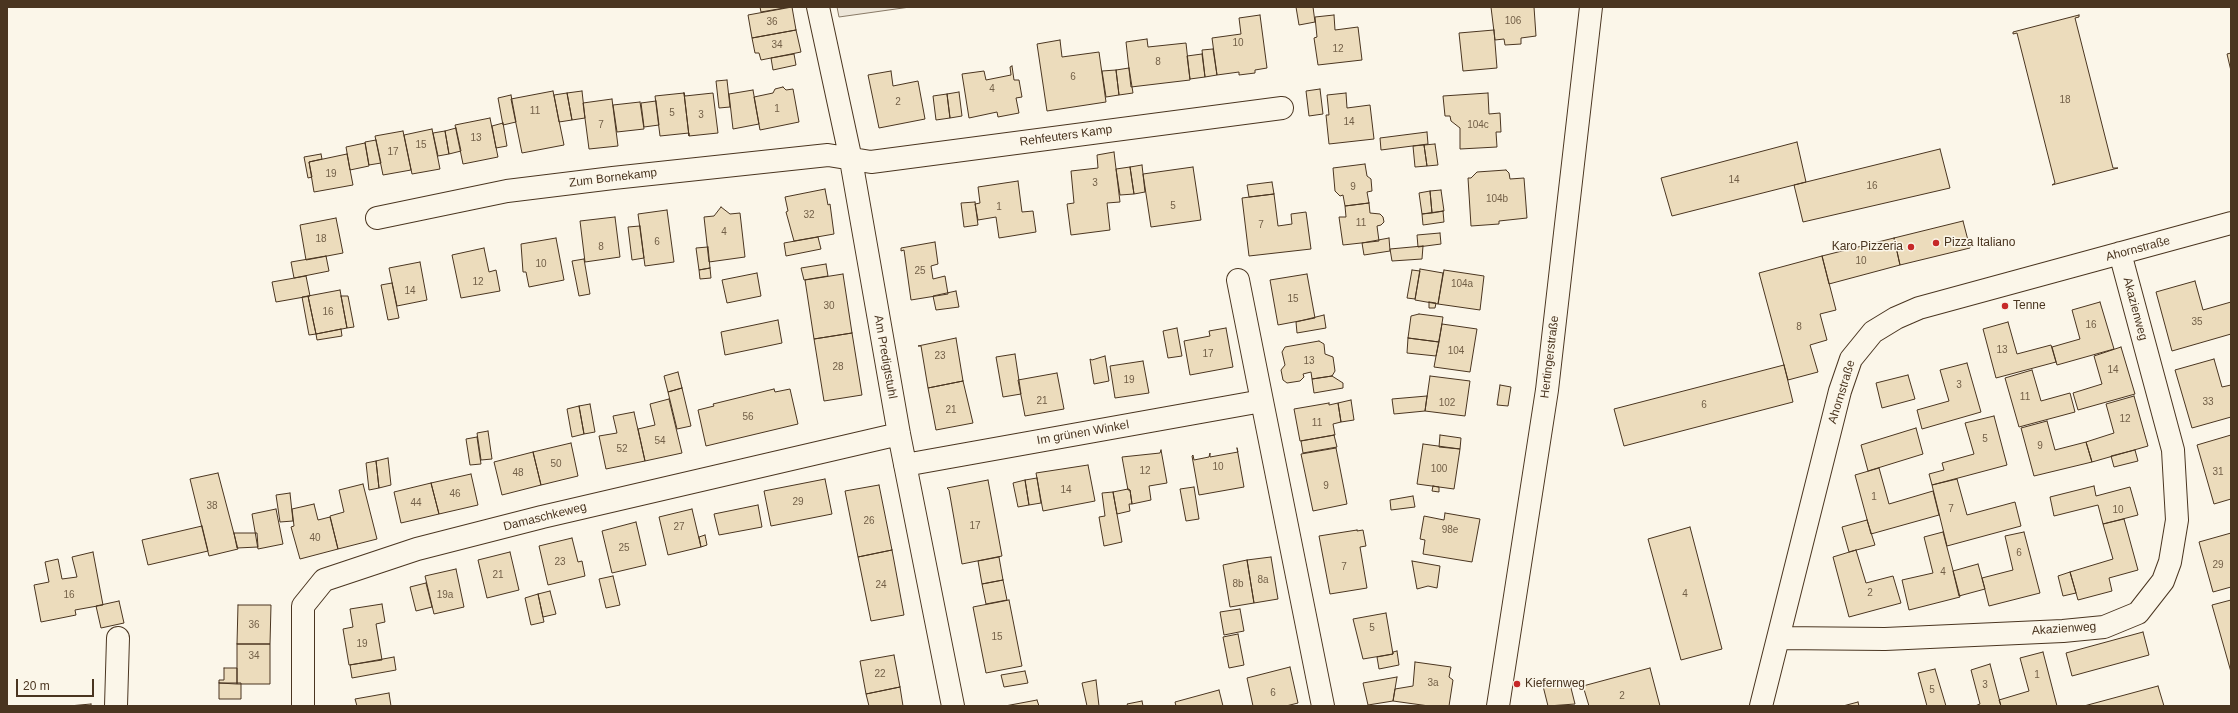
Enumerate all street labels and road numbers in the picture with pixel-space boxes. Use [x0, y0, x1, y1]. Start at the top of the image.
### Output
street label: Rehfeuters Kamp [1019, 122, 1113, 150]
street label: Zum Bornekamp [568, 165, 658, 191]
street label: Ahornstraße [2104, 234, 2172, 264]
street label: Akazienweg [2120, 276, 2150, 342]
street label: Am Predigtstuhl [871, 314, 899, 400]
street label: Hertingerstraße [1538, 315, 1562, 399]
street label: Ahornstraße [1825, 358, 1859, 426]
street label: Im grünen Winkel [1036, 418, 1130, 448]
street label: Damaschkeweg [502, 500, 588, 534]
street label: Akazienweg [2031, 620, 2097, 638]

